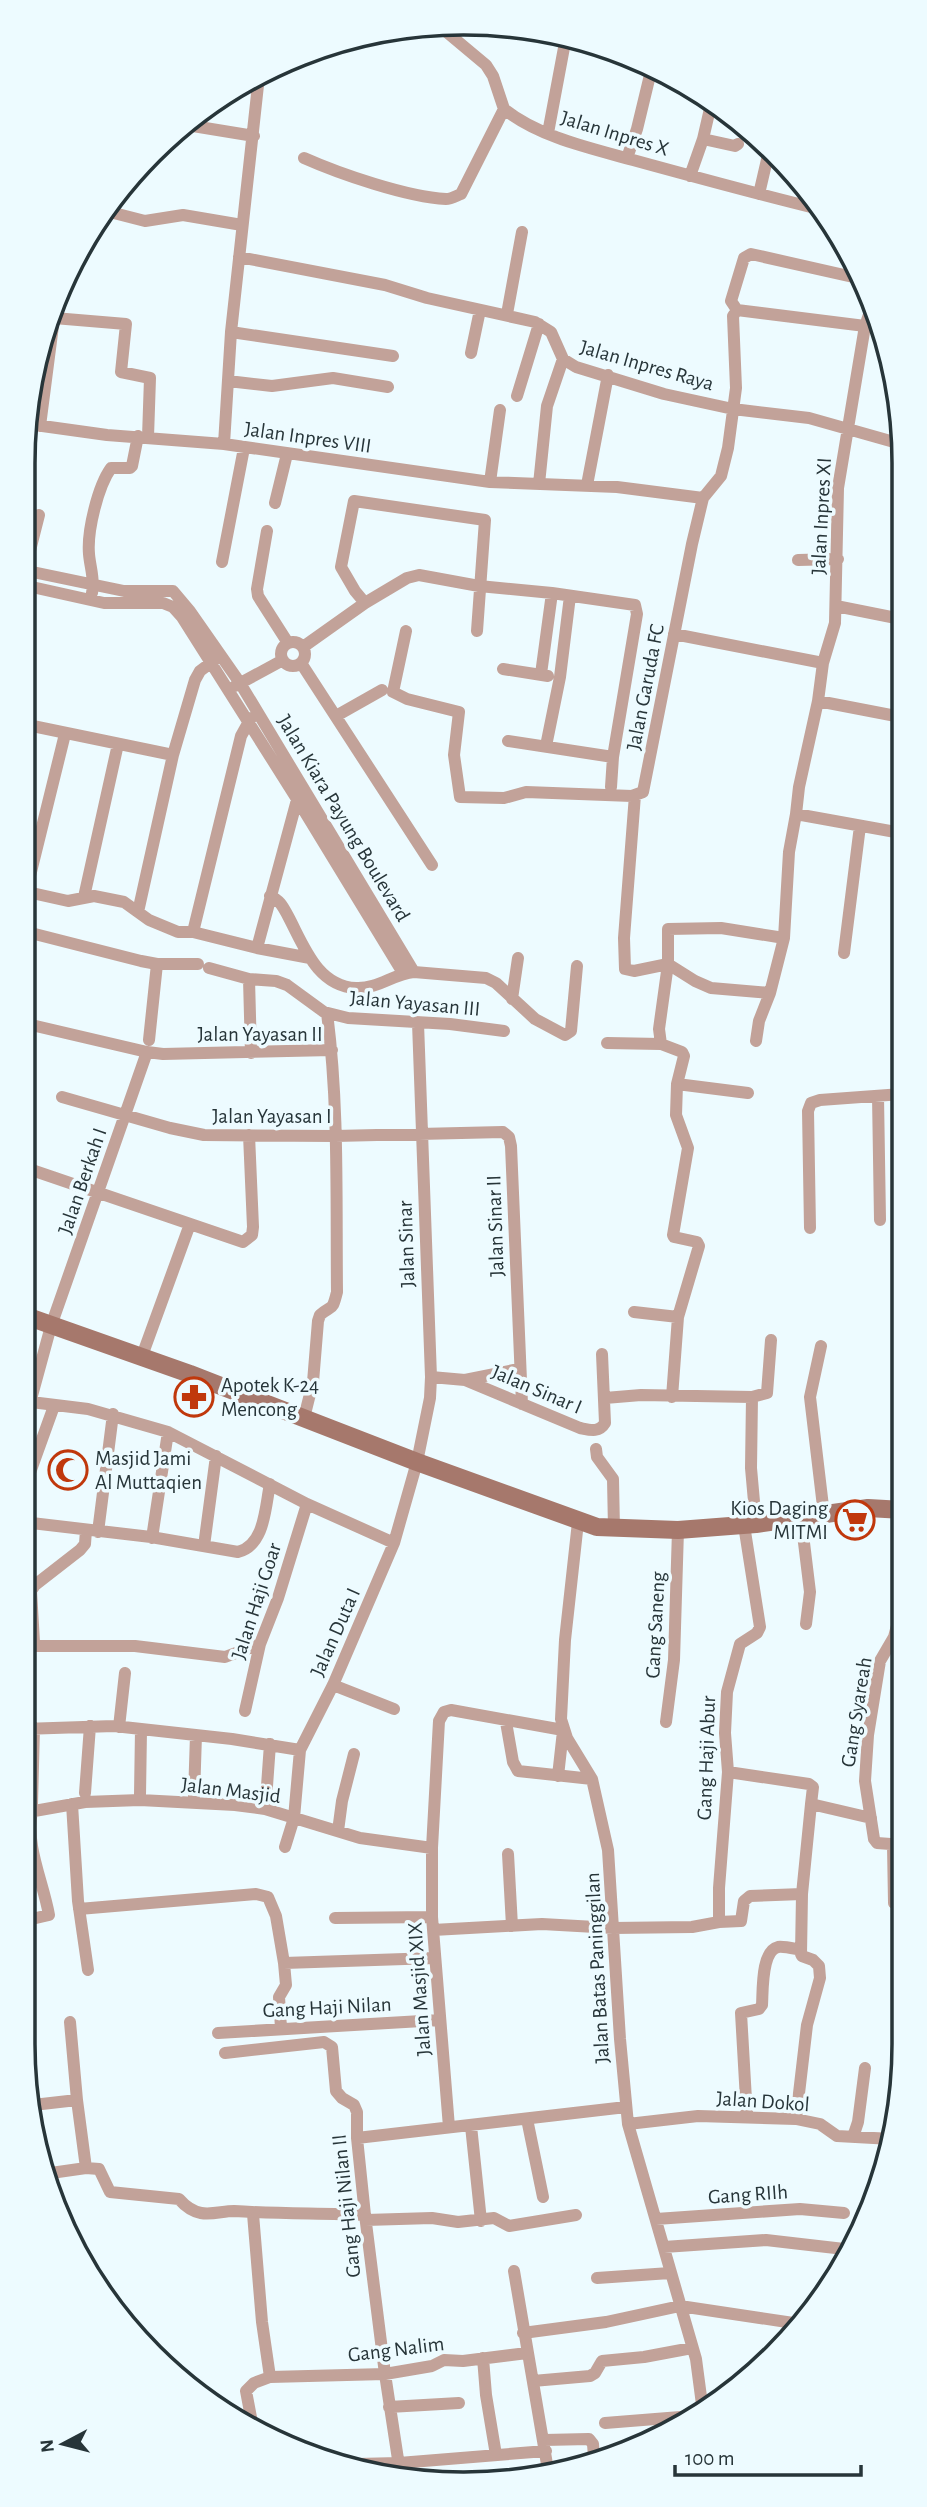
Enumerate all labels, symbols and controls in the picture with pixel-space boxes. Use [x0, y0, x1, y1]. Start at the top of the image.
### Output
street label: Jalan Inpres X [558, 107, 671, 160]
street label: Jalan Inpres Raya [578, 336, 716, 395]
street label: Jalan Inpres VIII [243, 418, 373, 457]
street label: Jalan Inpres XI [808, 457, 835, 575]
street label: Jalan Garuda FC [623, 622, 668, 752]
street label: Jalan Kiara Payung Boulevard [274, 711, 414, 925]
street label: Jalan Yayasan III [349, 987, 481, 1020]
street label: Jalan Yayasan II [197, 1024, 323, 1045]
street label: Jalan Yayasan I [212, 1106, 332, 1127]
street label: Jalan Berkah I [54, 1125, 111, 1237]
street label: Jalan Sinar II [483, 1175, 508, 1277]
street label: Jalan Sinar [394, 1200, 419, 1288]
street label: Jalan Sinar I [489, 1361, 585, 1418]
place label: Apotek K-24 Mencong [221, 1375, 319, 1420]
pharmacy icon: Apotek K-24 Mencong [173, 1376, 215, 1418]
place label: Masjid Jami Al Muttaqien [95, 1448, 202, 1493]
mosque icon: Masjid Jami Al Muttaqien [47, 1449, 89, 1491]
place label: Kios Daging MITMI [730, 1498, 829, 1543]
supermarket icon: Kios Daging MITMI [834, 1499, 876, 1541]
street label: Jalan Haji Goar [228, 1540, 285, 1662]
street label: Gang Saneng [642, 1570, 669, 1679]
street label: Jalan Duta I [307, 1585, 364, 1680]
street label: Gang Syareah [837, 1656, 876, 1769]
street label: Gang Haji Abur [694, 1695, 719, 1821]
street label: Jalan Masjid [180, 1774, 282, 1807]
street label: Jalan Batas Paninggilan [582, 1872, 613, 2064]
street label: Jalan Masjid XIX [404, 1921, 435, 2057]
street label: Gang Haji Nilan [262, 1994, 392, 2021]
street label: Jalan Dokol [716, 2088, 810, 2115]
street label: Gang Haji Nilan II [329, 2133, 364, 2279]
street label: Gang RIIh [707, 2181, 789, 2208]
street label: Gang Nalim [347, 2333, 446, 2366]
north arrow [28, 2409, 98, 2479]
scale bar [675, 2434, 860, 2478]
text: N [37, 2438, 58, 2454]
text: 100 m [685, 2448, 735, 2469]

